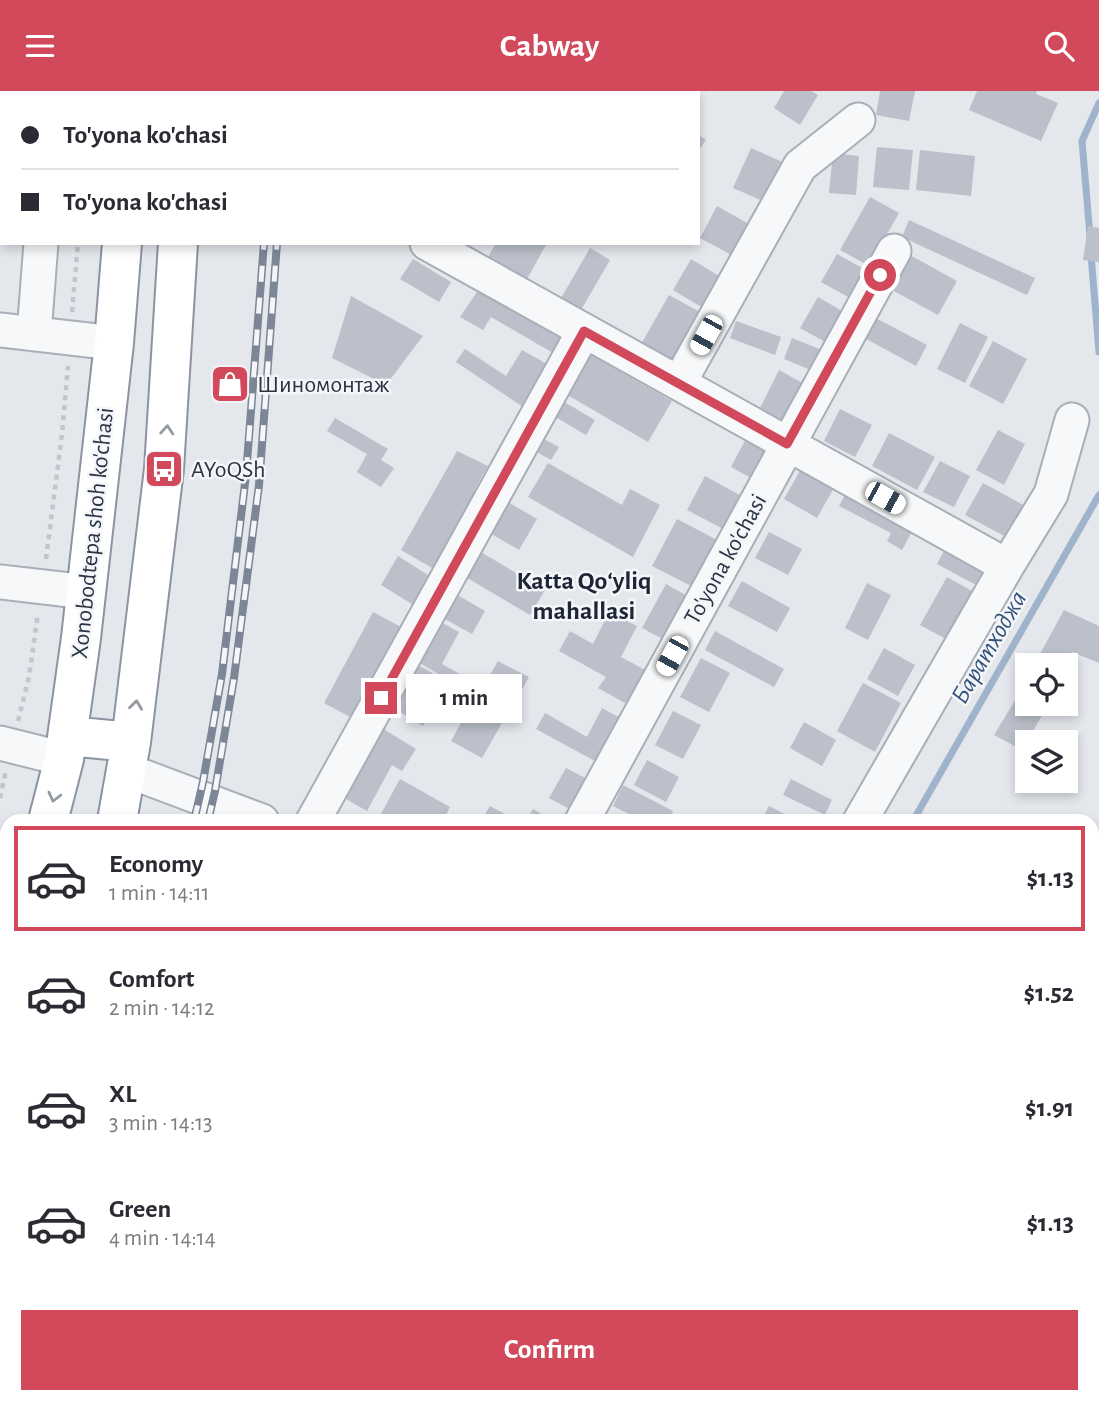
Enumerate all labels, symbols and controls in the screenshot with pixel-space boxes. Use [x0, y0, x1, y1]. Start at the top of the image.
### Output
icon: menu [21, 27, 59, 65]
icon: search [1040, 27, 1078, 65]
text: Cabway [500, 30, 599, 62]
text: To'yona ko'chasi [63, 122, 228, 148]
text: To'yona ko'chasi [63, 189, 228, 215]
route start [864, 259, 896, 291]
car [687, 312, 726, 358]
shop icon: Шиномонтаж [209, 363, 251, 405]
place label: Шиномонтаж [257, 373, 390, 397]
street label: Xonobodtepa shoh ko'chasi [68, 406, 118, 660]
one-way arrow [159, 425, 174, 436]
bus stop icon: AYoQSh [143, 448, 185, 490]
place label: AYoQSh [191, 458, 266, 482]
car [862, 479, 909, 517]
street label: To'yona ko'chasi [680, 490, 772, 629]
district label: Katta Qoʻyliq mahallasi [516, 568, 652, 624]
water label: Баратходжа [946, 587, 1031, 708]
car [653, 633, 692, 679]
map controls [1015, 653, 1078, 793]
button: locate [1015, 653, 1078, 716]
callout: 1 min [406, 673, 521, 723]
route end [365, 682, 397, 714]
text: 1 min [440, 687, 488, 710]
one-way arrow [128, 699, 143, 711]
button: layers [1015, 730, 1078, 793]
one-way arrow [48, 791, 62, 803]
icon: car [25, 847, 88, 910]
text: Economy [109, 851, 203, 877]
text: $1.13 [1026, 865, 1074, 891]
text: 1 min · 14:11 [109, 882, 209, 905]
icon: car [25, 962, 88, 1025]
text: Comfort [109, 966, 194, 992]
text: $1.52 [1024, 980, 1074, 1006]
text: 2 min · 14:12 [109, 997, 215, 1020]
icon: car [25, 1077, 88, 1140]
text: XL [109, 1081, 136, 1107]
text: $1.91 [1025, 1095, 1074, 1121]
text: 3 min · 14:13 [109, 1112, 213, 1135]
icon: car [25, 1192, 88, 1255]
text: Green [109, 1196, 171, 1222]
text: $1.13 [1026, 1210, 1074, 1236]
text: 4 min · 14:14 [109, 1227, 216, 1250]
button: Confirm [21, 1310, 1078, 1390]

